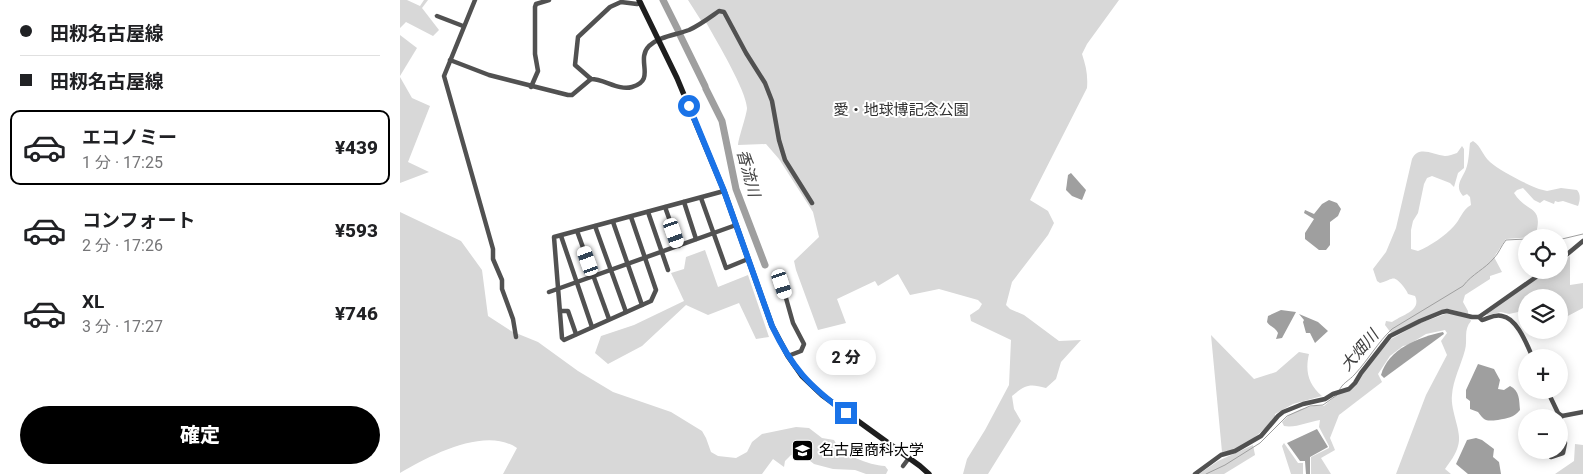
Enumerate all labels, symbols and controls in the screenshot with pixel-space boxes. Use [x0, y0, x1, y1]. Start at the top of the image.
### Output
text: 田籾名古屋線 [50, 22, 164, 45]
text: 田籾名古屋線 [50, 70, 164, 93]
route start [678, 95, 700, 117]
park label: 愛・地球博記念公園 [833, 101, 969, 119]
icon: car [22, 125, 67, 170]
text: エコノミー [82, 126, 177, 149]
text: ¥439 [335, 136, 378, 159]
water label: 香流川 [733, 147, 764, 201]
text: 1 分 · 17:25 [82, 153, 163, 172]
icon: car [22, 208, 67, 253]
text: コンフォート [82, 209, 195, 232]
car [662, 216, 685, 250]
text: ¥593 [335, 219, 378, 242]
map controls [1518, 229, 1568, 459]
button: locate [1518, 229, 1568, 279]
text: 2 分 · 17:26 [82, 236, 163, 255]
car [575, 244, 600, 278]
car [770, 267, 793, 301]
button: layers [1518, 289, 1568, 339]
text: XL [82, 290, 104, 313]
icon: car [22, 291, 67, 336]
text: ¥746 [335, 302, 378, 325]
text: 3 分 · 17:27 [82, 317, 163, 336]
water label: 大畑川 [1336, 324, 1384, 375]
callout: 2 分 [816, 340, 876, 376]
text: 2 分 [831, 348, 861, 367]
button: + [1518, 349, 1568, 399]
route end [835, 402, 857, 424]
button: 確定 [20, 406, 380, 464]
button: − [1518, 409, 1568, 459]
school or university icon: 名古屋商科大学 [791, 438, 815, 462]
place label: 名古屋商科大学 [819, 441, 924, 459]

